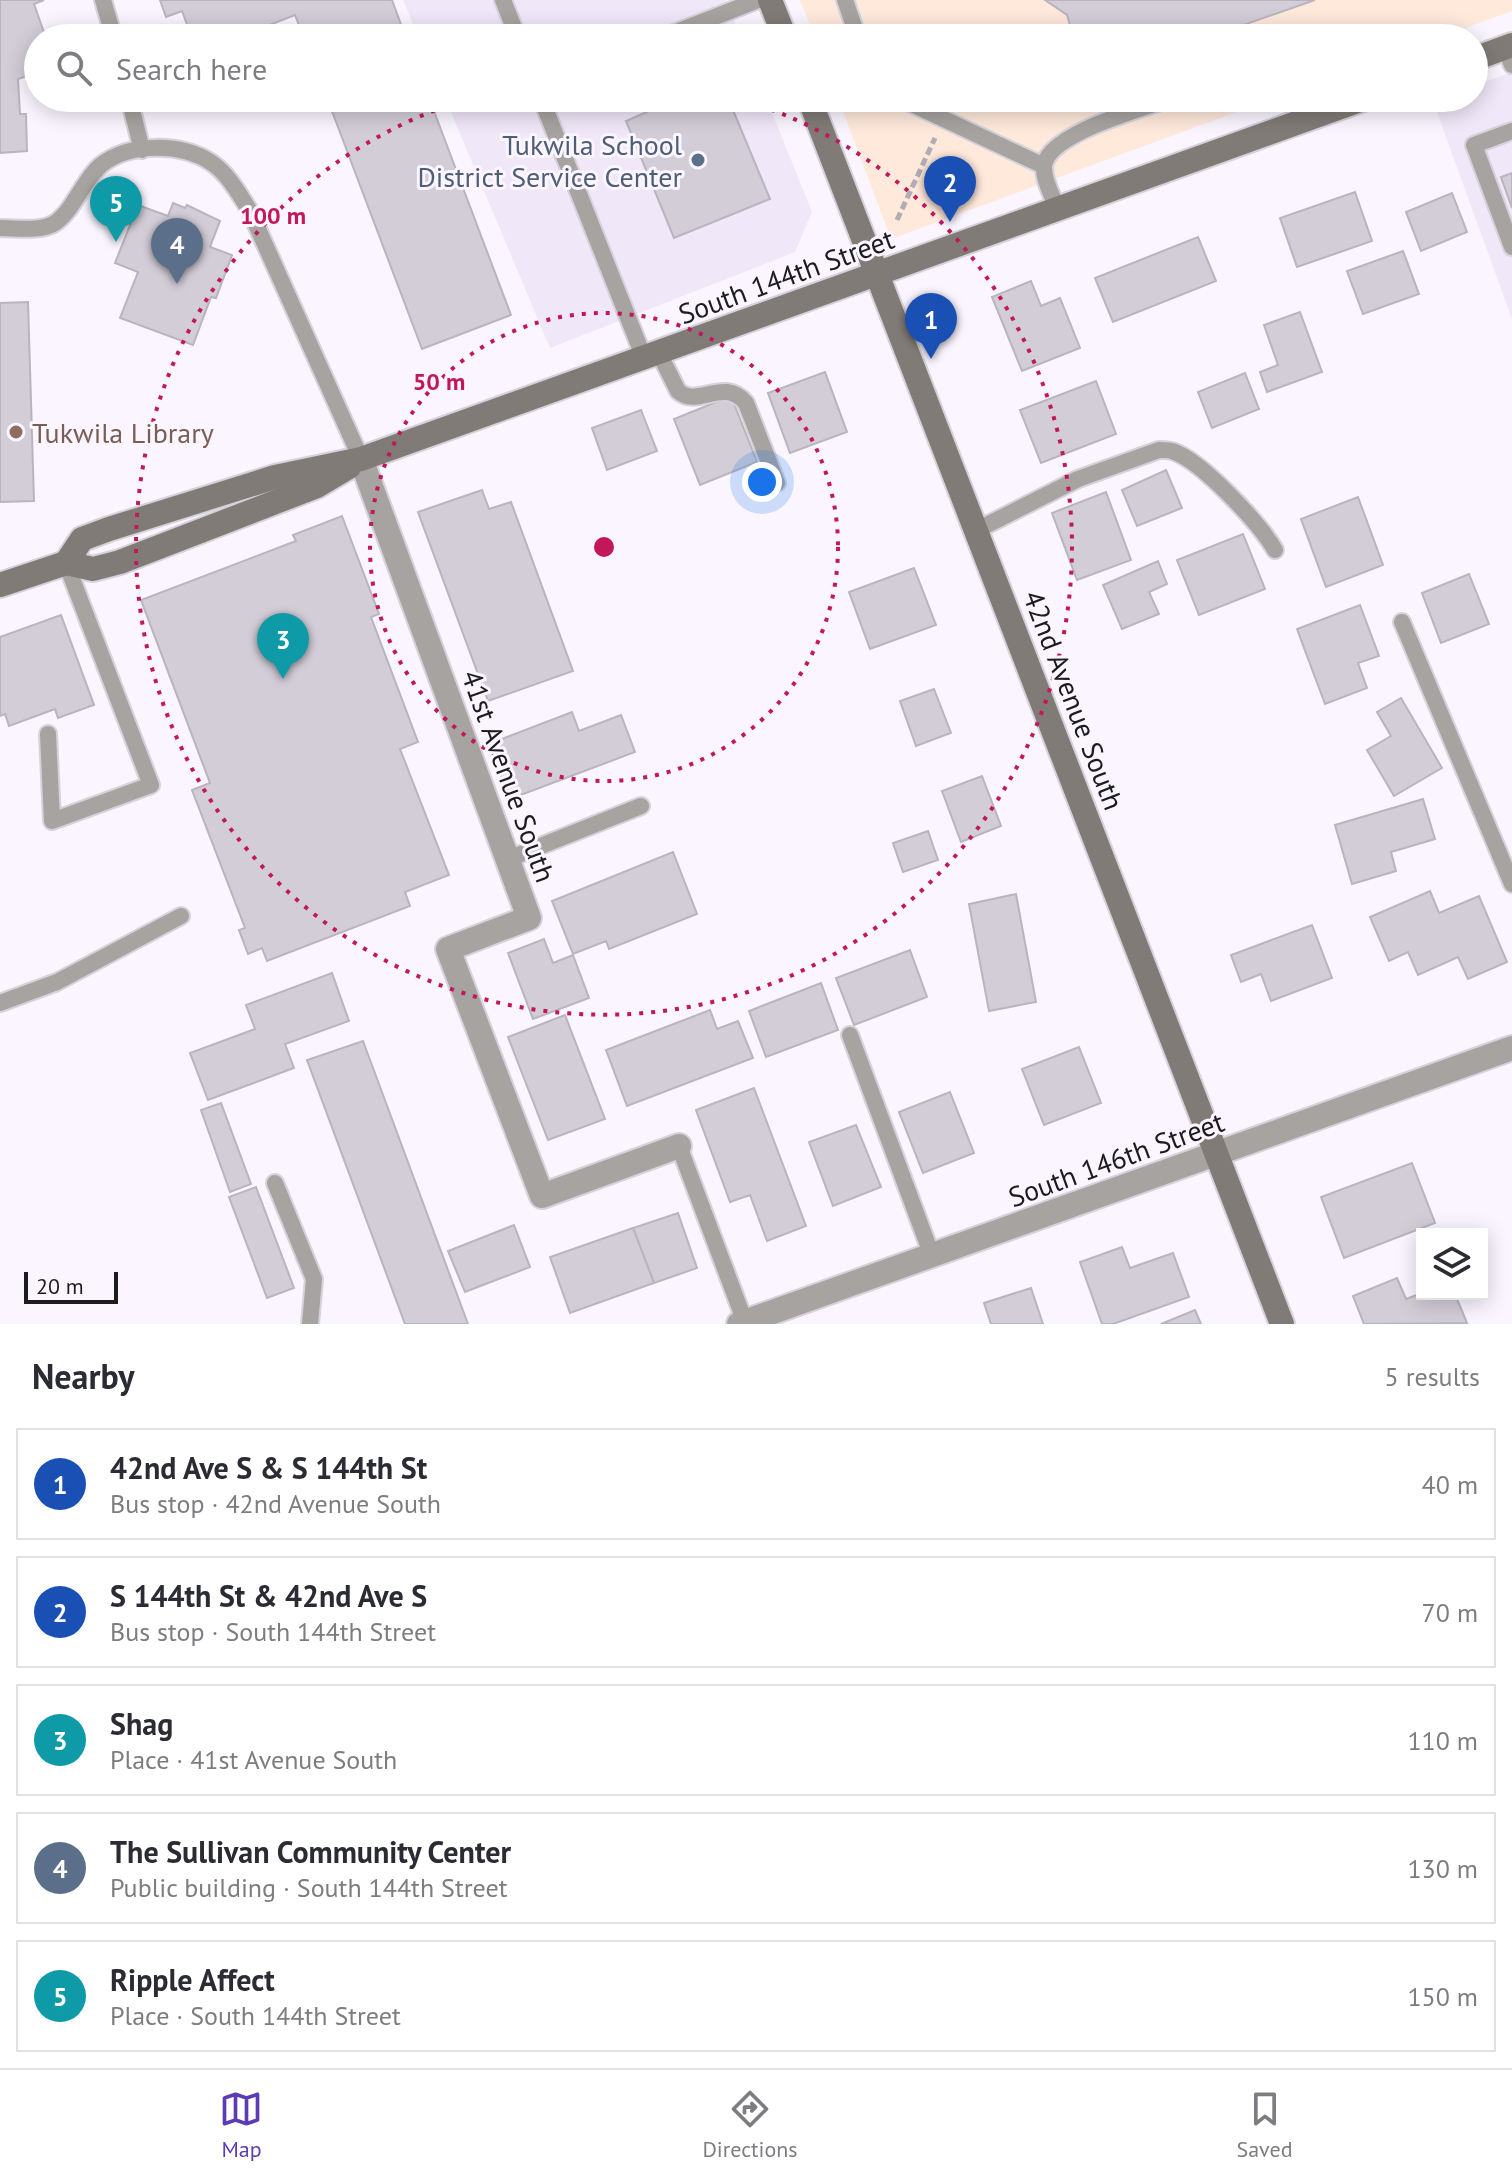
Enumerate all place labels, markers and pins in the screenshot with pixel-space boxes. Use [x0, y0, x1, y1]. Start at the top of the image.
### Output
place label: Tukwila School District Service Center [418, 126, 682, 195]
marker: Tukwila School District Service Center [689, 151, 707, 169]
pin: 2 [924, 156, 976, 222]
pin: 5 [90, 176, 142, 242]
pin: 4 [151, 218, 203, 284]
pin: 1 [905, 293, 957, 359]
place label: Tukwila Library [32, 414, 214, 451]
marker: Tukwila Library [7, 423, 25, 441]
centre of rings [590, 533, 618, 561]
pin: 3 [257, 613, 309, 679]

